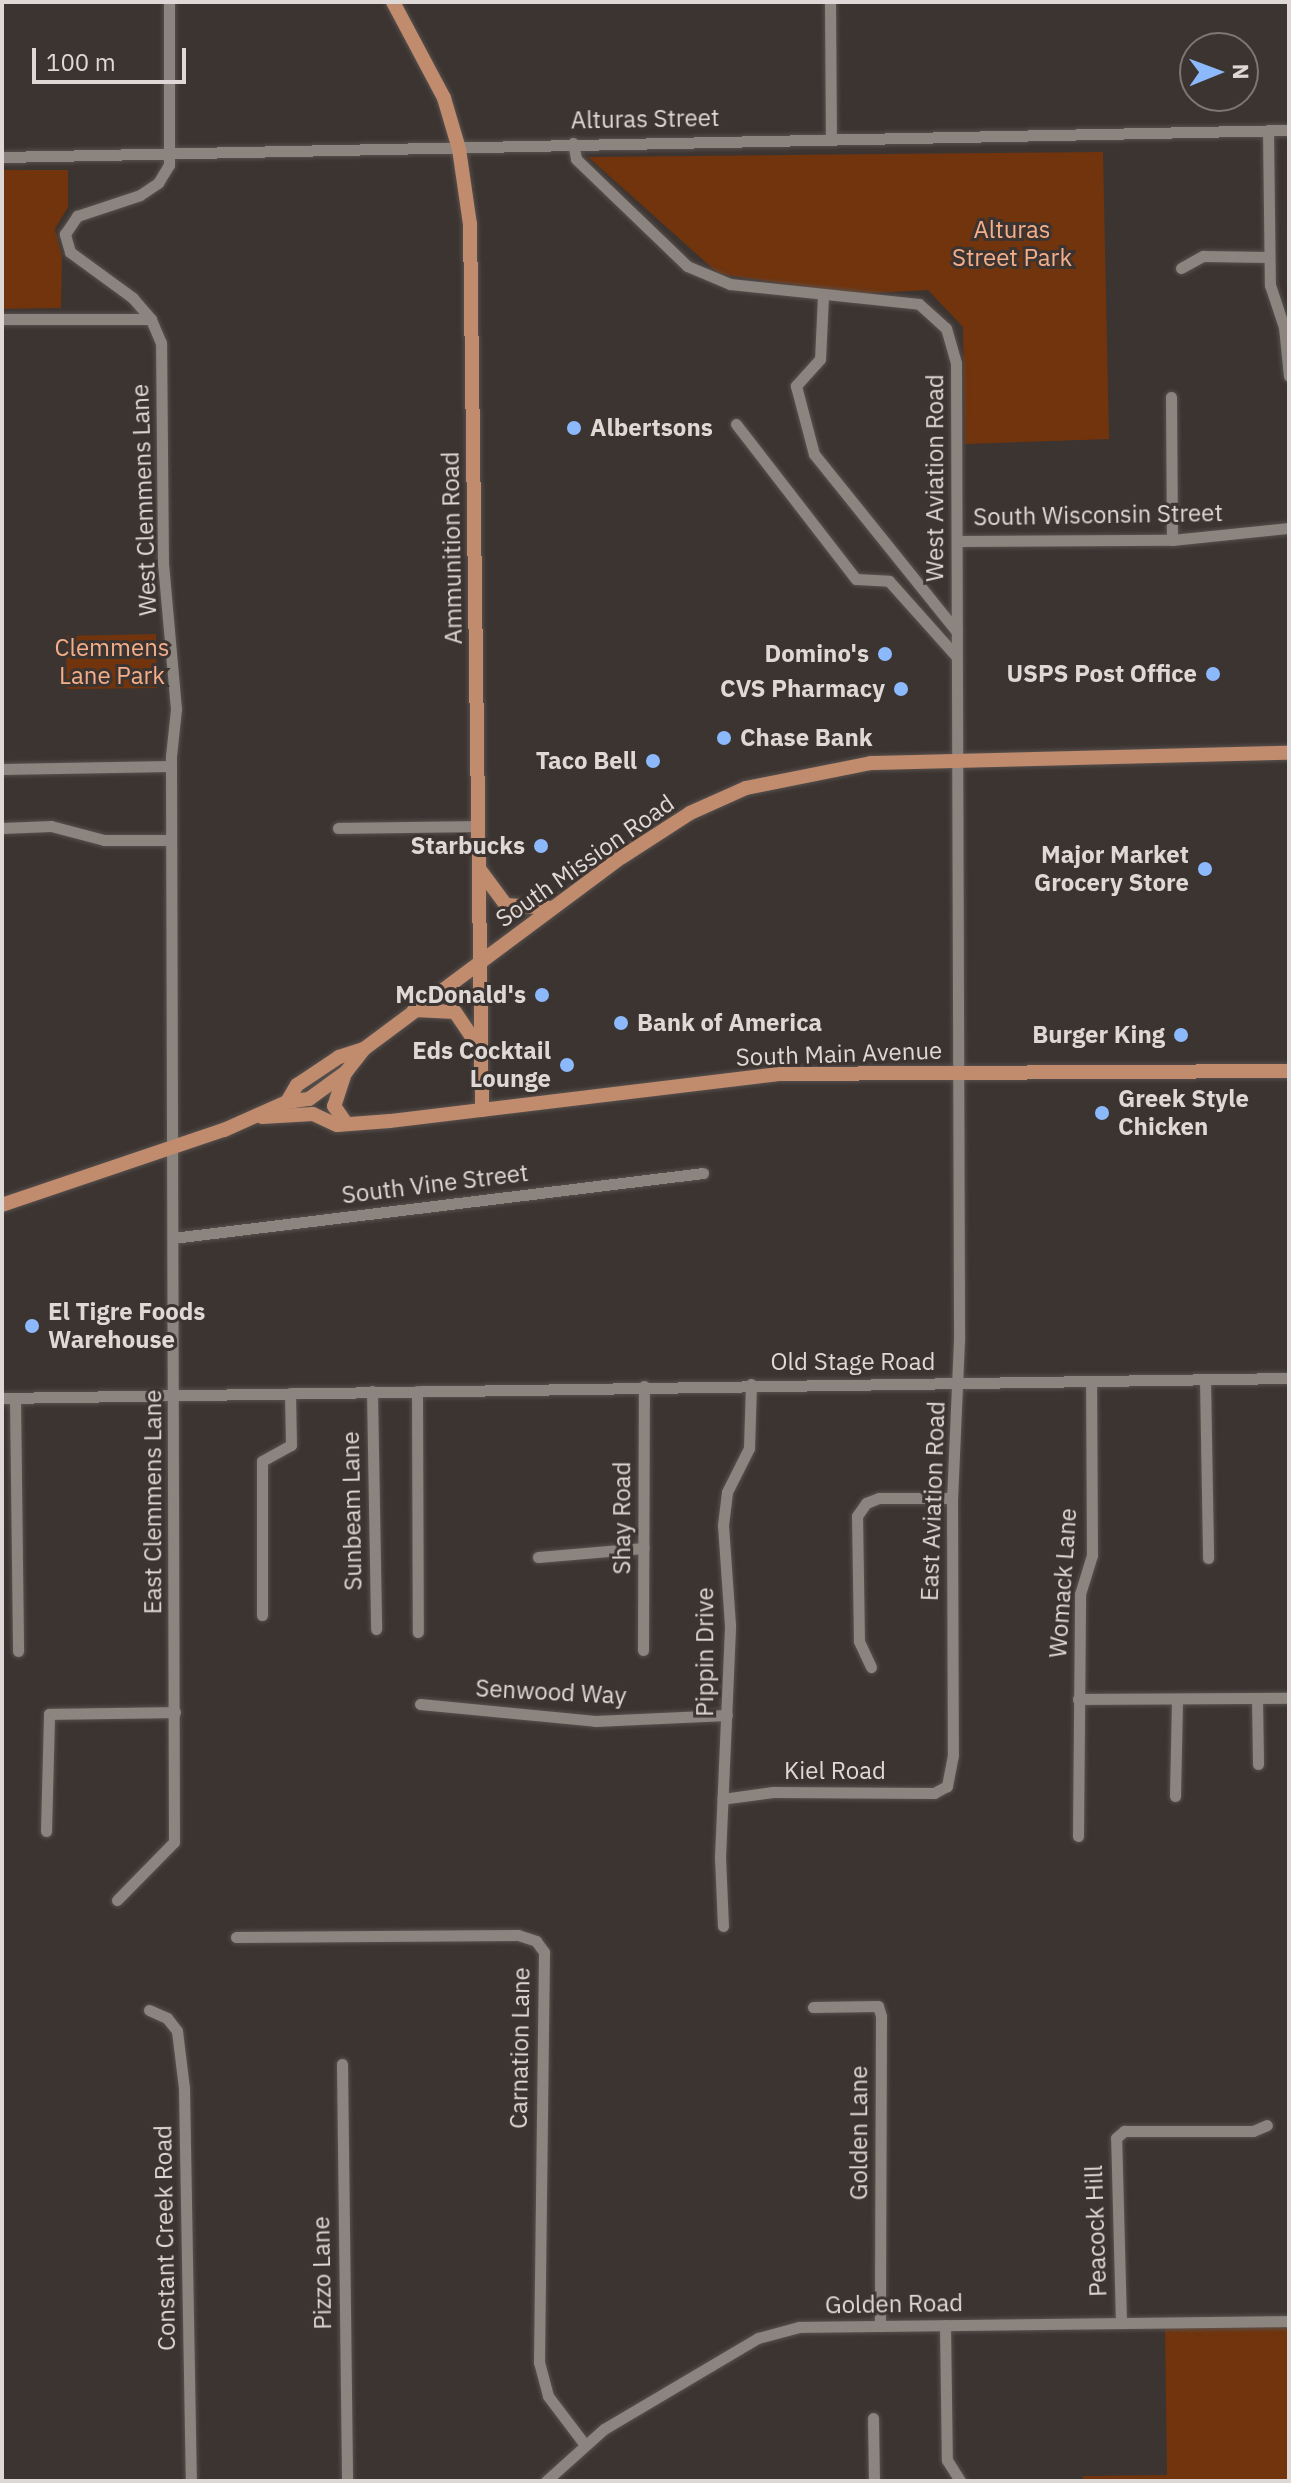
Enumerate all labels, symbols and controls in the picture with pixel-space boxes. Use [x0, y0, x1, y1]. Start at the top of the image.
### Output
scale bar [36, 32, 190, 82]
north arrow [1179, 32, 1259, 112]
text: 100 m [46, 46, 116, 78]
text: N [1227, 63, 1256, 80]
street label: Alturas Street [570, 103, 720, 135]
park label: Alturas Street Park [952, 216, 1072, 272]
street label: West Aviation Road [921, 374, 949, 582]
street label: West Clemmens Lane [126, 384, 162, 616]
place label: Albertsons [590, 414, 713, 442]
marker: Albertsons [565, 419, 583, 437]
street label: Ammunition Road [436, 451, 468, 645]
street label: South Wisconsin Street [973, 498, 1223, 532]
park label: Clemmens Lane Park [54, 634, 170, 690]
place label: Domino's [765, 640, 869, 668]
marker: Domino's [876, 645, 894, 663]
place label: USPS Post Office [1006, 660, 1197, 688]
marker: USPS Post Office [1204, 665, 1222, 683]
place label: CVS Pharmacy [720, 675, 885, 703]
marker: CVS Pharmacy [892, 680, 910, 698]
place label: Chase Bank [740, 724, 873, 752]
marker: Chase Bank [715, 729, 733, 747]
place label: Taco Bell [536, 747, 637, 775]
marker: Taco Bell [644, 752, 662, 770]
street label: South Mission Road [490, 789, 680, 933]
place label: Starbucks [411, 832, 525, 860]
marker: Starbucks [532, 837, 550, 855]
place label: Major Market Grocery Store [1034, 841, 1189, 897]
marker: Major Market Grocery Store [1196, 860, 1214, 878]
place label: McDonald's [395, 981, 526, 1009]
marker: McDonald's [533, 986, 551, 1004]
place label: Bank of America [637, 1009, 822, 1037]
marker: Bank of America [612, 1014, 630, 1032]
place label: Burger King [1032, 1021, 1165, 1049]
marker: Burger King [1172, 1026, 1190, 1044]
street label: South Main Avenue [735, 1036, 943, 1072]
place label: Eds Cocktail Lounge [412, 1037, 551, 1093]
marker: Eds Cocktail Lounge [558, 1056, 576, 1074]
place label: Greek Style Chicken [1118, 1085, 1249, 1141]
marker: Greek Style Chicken [1093, 1104, 1111, 1122]
street label: South Vine Street [340, 1158, 530, 1210]
place label: El Tigre Foods Warehouse [48, 1298, 205, 1354]
marker: El Tigre Foods Warehouse [23, 1317, 41, 1335]
street label: Old Stage Road [771, 1348, 935, 1376]
street label: East Clemmens Lane [139, 1390, 167, 1614]
street label: East Aviation Road [915, 1400, 951, 1602]
street label: Sunbeam Lane [336, 1431, 368, 1591]
street label: Shay Road [608, 1461, 636, 1575]
street label: Womack Lane [1043, 1507, 1083, 1659]
street label: Pippin Drive [691, 1587, 719, 1717]
street label: Senwood Way [475, 1674, 627, 1710]
street label: Kiel Road [784, 1757, 886, 1785]
street label: Carnation Lane [504, 1967, 536, 2129]
street label: Golden Lane [845, 2066, 873, 2200]
street label: Constant Creek Road [149, 2125, 181, 2351]
street label: Peacock Hill [1079, 2165, 1113, 2297]
street label: Pizzo Lane [307, 2216, 337, 2330]
street label: Golden Road [825, 2288, 963, 2320]

